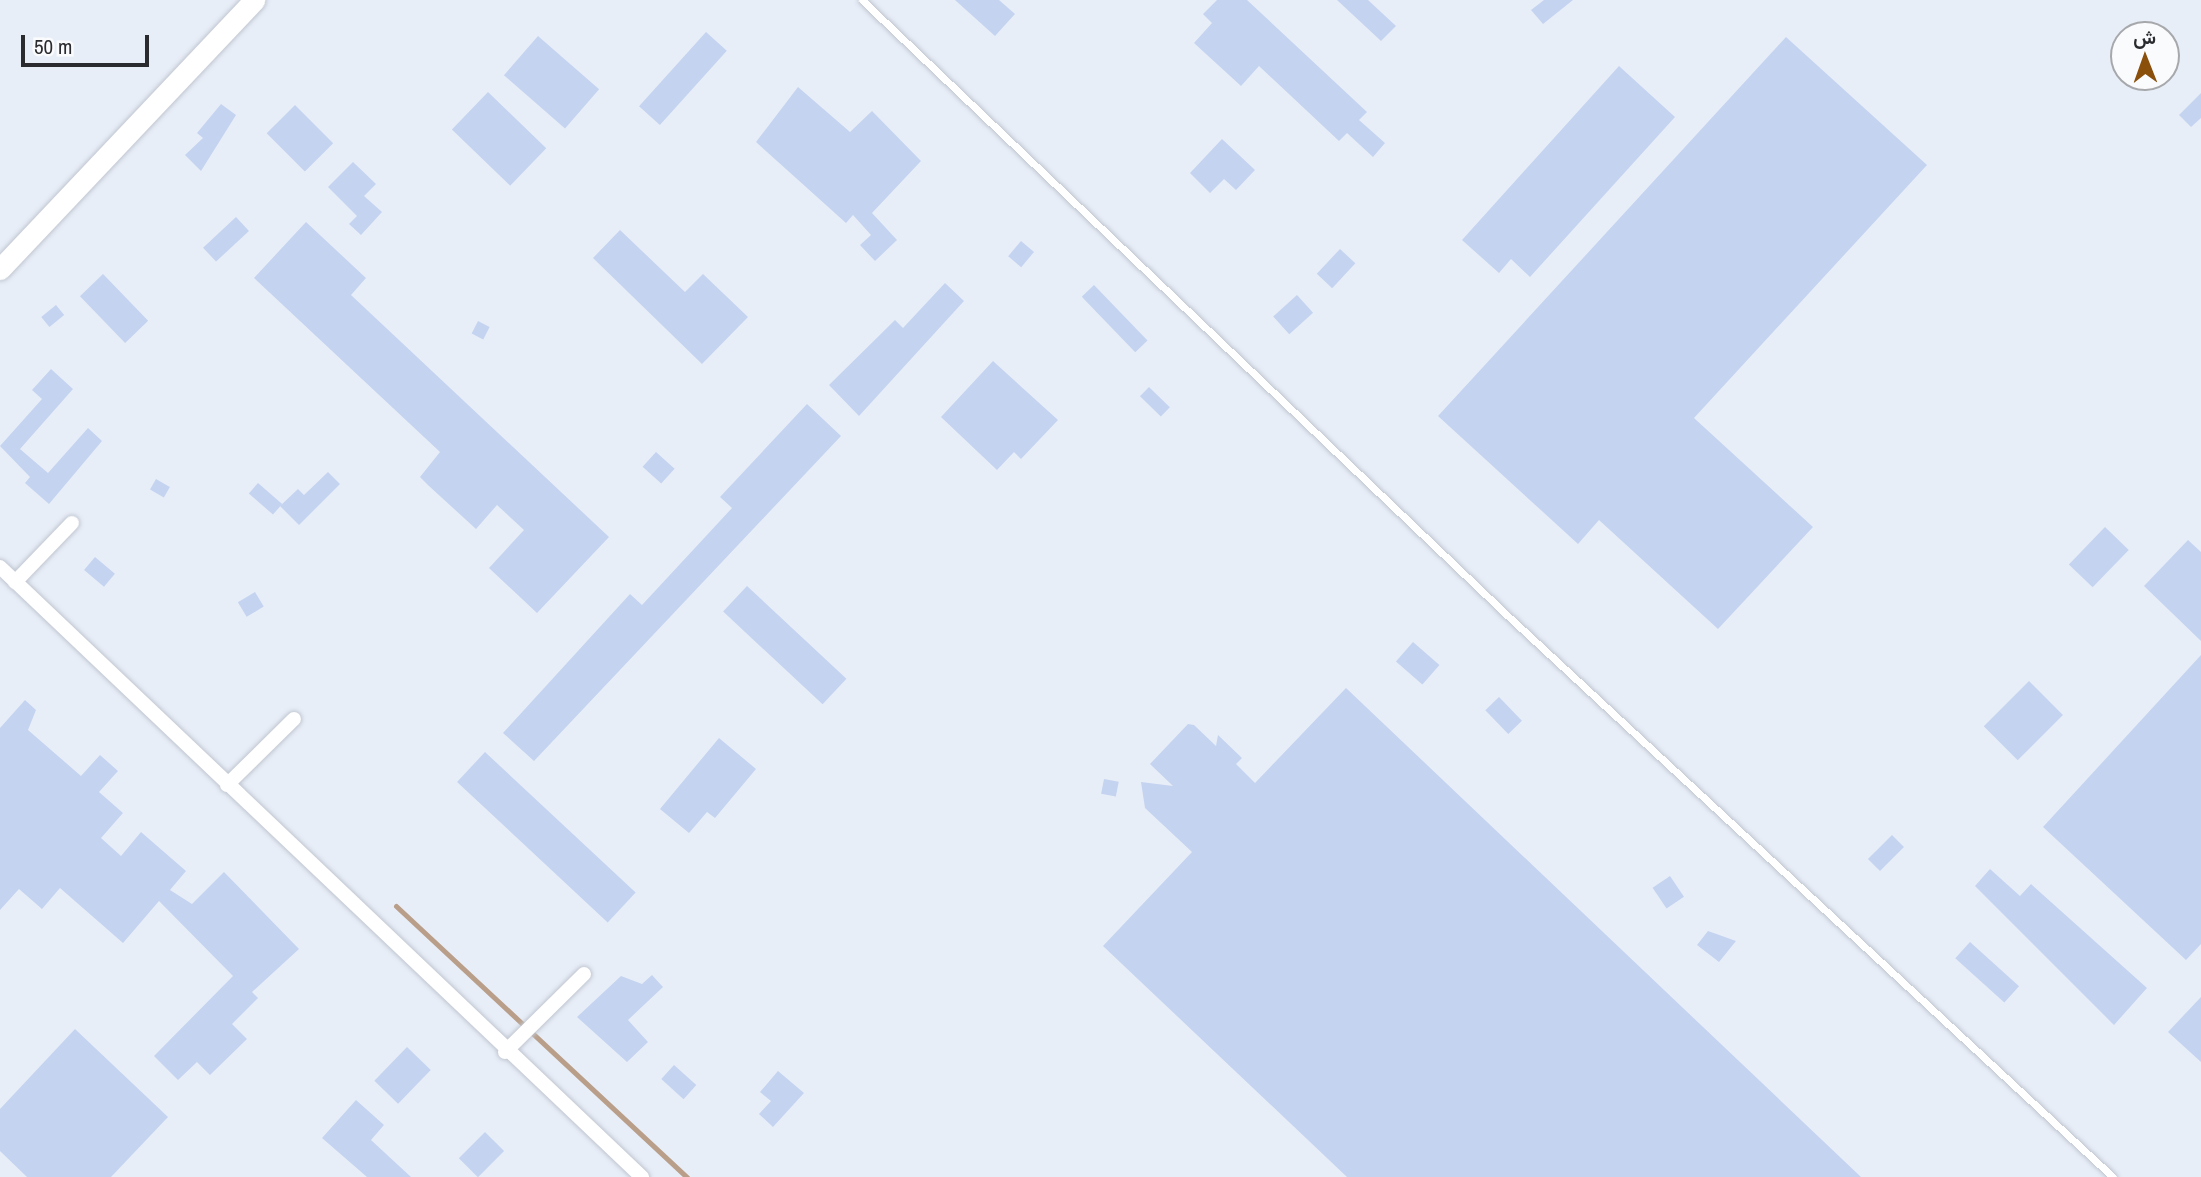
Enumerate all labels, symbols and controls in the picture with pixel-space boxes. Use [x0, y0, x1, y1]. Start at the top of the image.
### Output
scale bar [24, 21, 152, 65]
north arrow [2110, 21, 2180, 91]
text: ش [2133, 24, 2156, 50]
text: 50 m [34, 32, 72, 61]

